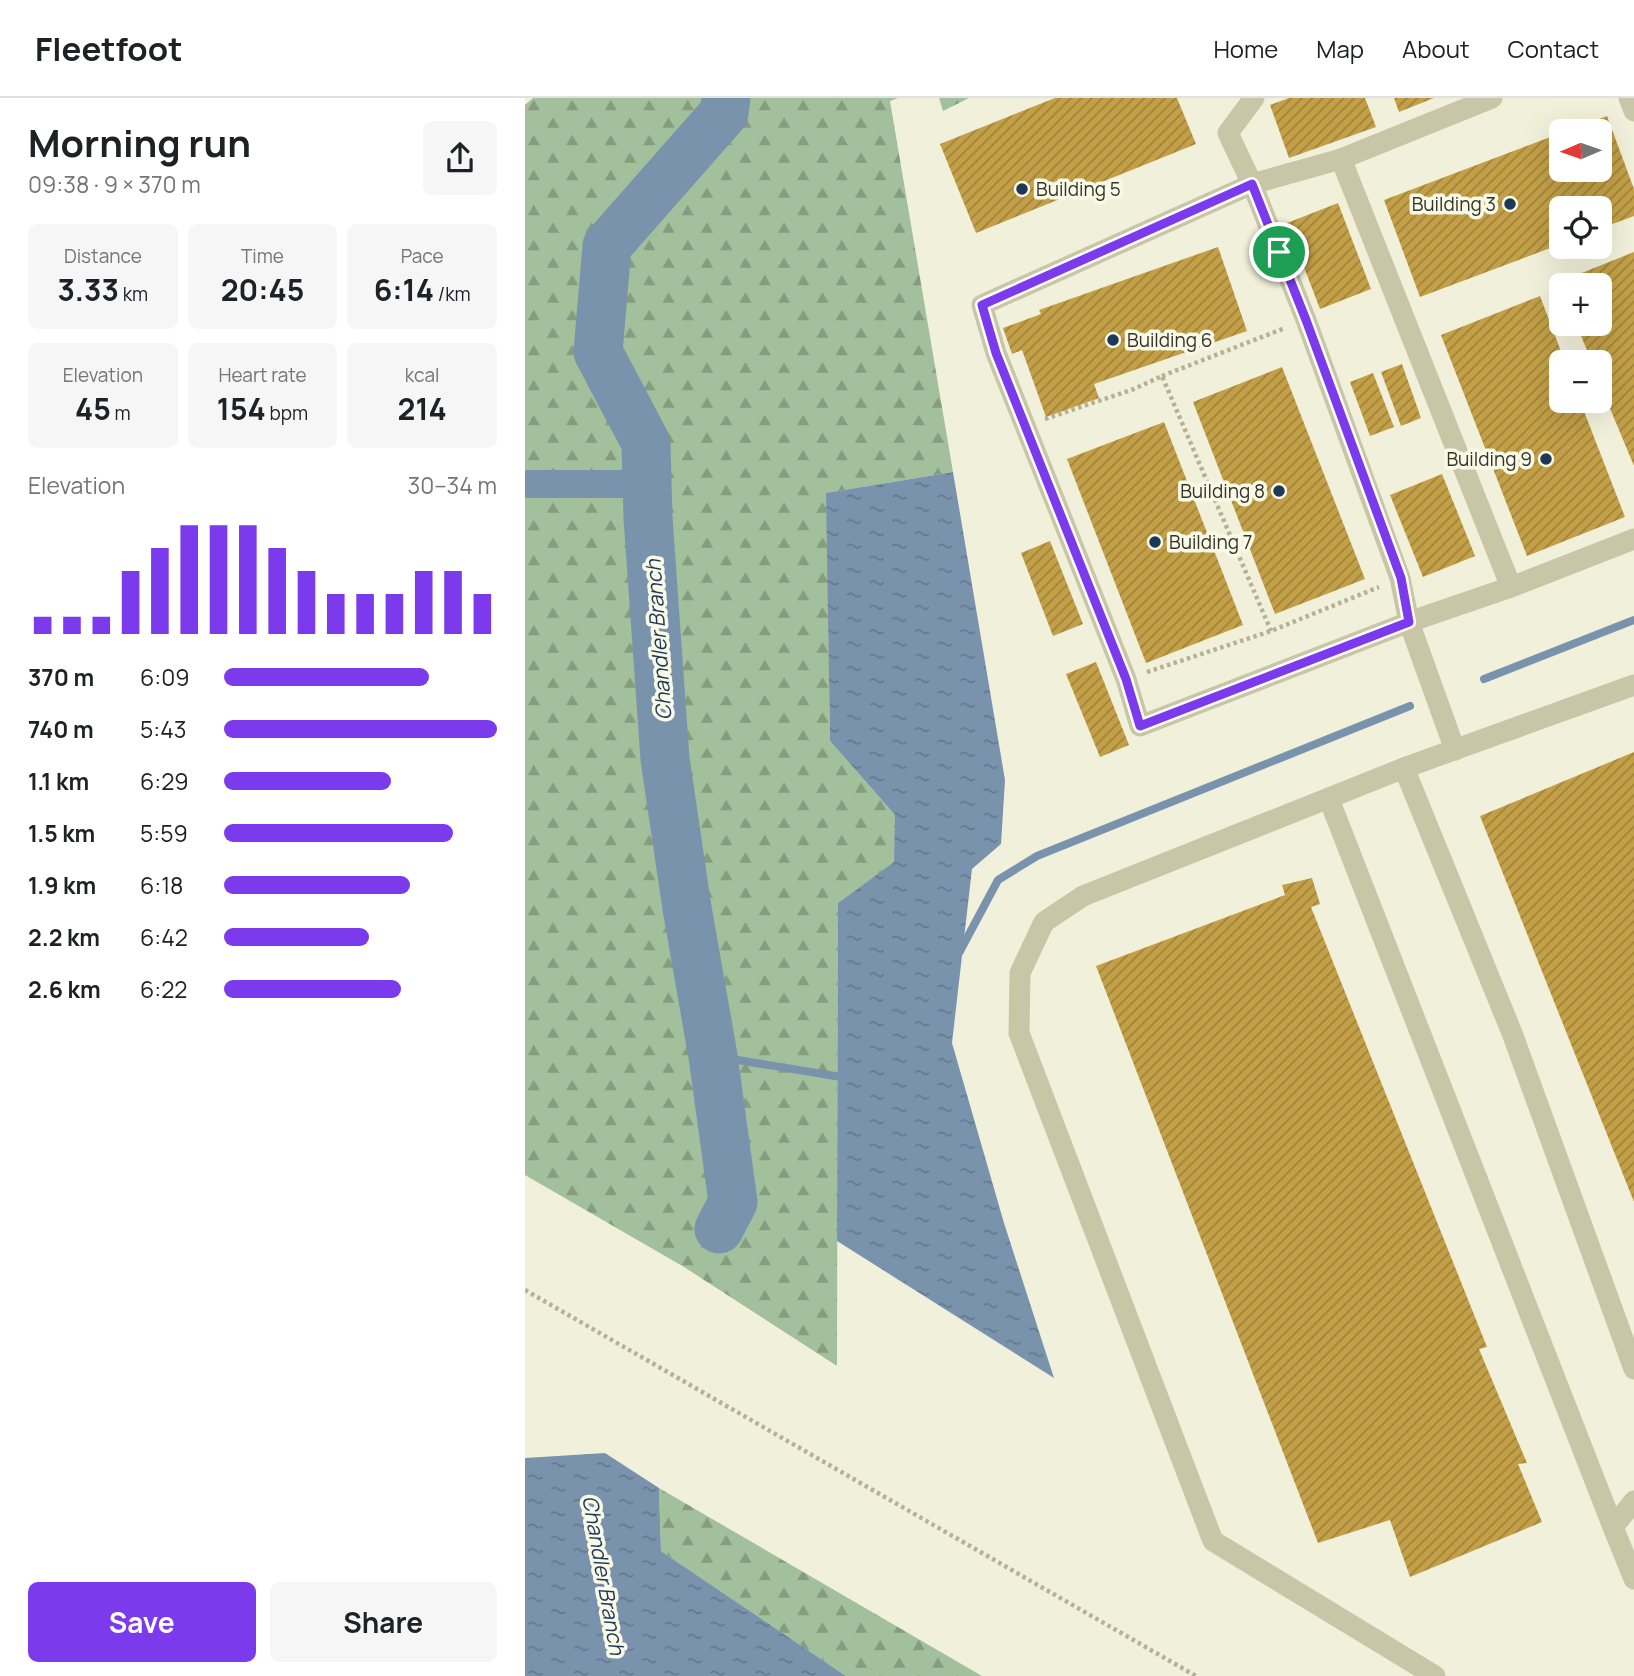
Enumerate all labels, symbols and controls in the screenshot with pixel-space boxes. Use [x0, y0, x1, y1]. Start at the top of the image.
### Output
text: Fleetfoot [35, 26, 182, 71]
text: Home [1213, 32, 1278, 65]
text: Map [1316, 32, 1364, 65]
text: About [1402, 32, 1470, 65]
text: Contact [1508, 32, 1599, 65]
text: Morning run [28, 116, 251, 168]
north arrow [1549, 119, 1612, 182]
map controls [1549, 119, 1612, 413]
button: share [423, 121, 497, 195]
text: 09:38 · 9 × 370 m [28, 168, 201, 200]
place label: Building 5 [1036, 176, 1121, 202]
marker: Building 5 [1014, 181, 1030, 197]
place label: Building 3 [1412, 191, 1496, 217]
marker: Building 3 [1502, 196, 1518, 212]
button: locate [1549, 196, 1612, 259]
pin [1249, 222, 1309, 282]
icon: arrive [1260, 233, 1298, 271]
text: Distance [64, 243, 142, 269]
text: Time [241, 243, 284, 269]
text: Pace [401, 243, 444, 269]
text: 3.33 [57, 269, 119, 310]
text: 20:45 [221, 269, 304, 310]
text: 6:14 [374, 269, 434, 310]
button: + [1549, 273, 1612, 336]
text: km [119, 281, 148, 307]
text: /km [434, 281, 471, 307]
place label: Building 6 [1127, 327, 1213, 353]
marker: Building 6 [1105, 332, 1121, 348]
button: − [1549, 350, 1612, 413]
text: Elevation [63, 362, 143, 388]
text: Heart rate [218, 362, 307, 388]
text: kcal [405, 362, 440, 388]
text: 45 [75, 388, 111, 429]
text: 154 [217, 388, 266, 429]
text: 214 [398, 388, 447, 429]
text: m [111, 400, 131, 426]
text: bpm [266, 400, 308, 426]
place label: Building 9 [1446, 446, 1532, 472]
marker: Building 9 [1538, 451, 1554, 467]
text: Elevation [28, 469, 125, 501]
text: 30–34 m [407, 469, 497, 501]
place label: Building 8 [1180, 478, 1265, 504]
marker: Building 8 [1271, 483, 1287, 499]
place label: Building 7 [1169, 529, 1252, 555]
marker: Building 7 [1147, 534, 1163, 550]
water label: Chandler Branch [638, 557, 678, 721]
text: 370 m [28, 661, 94, 693]
text: 6:09 [140, 661, 189, 693]
text: 740 m [28, 713, 94, 745]
text: 5:43 [140, 713, 186, 745]
text: 1.1 km [28, 765, 89, 797]
text: 6:29 [140, 765, 189, 797]
text: 1.5 km [28, 817, 95, 849]
text: 5:59 [140, 817, 188, 849]
text: 1.9 km [28, 869, 96, 901]
text: 6:18 [140, 869, 183, 901]
text: 2.2 km [28, 921, 100, 953]
text: 6:42 [140, 921, 188, 953]
text: 2.6 km [28, 973, 101, 1005]
text: 6:22 [140, 973, 187, 1005]
water label: Chandler Branch [576, 1493, 632, 1658]
button: Save [28, 1582, 256, 1662]
button: Share [270, 1582, 497, 1662]

